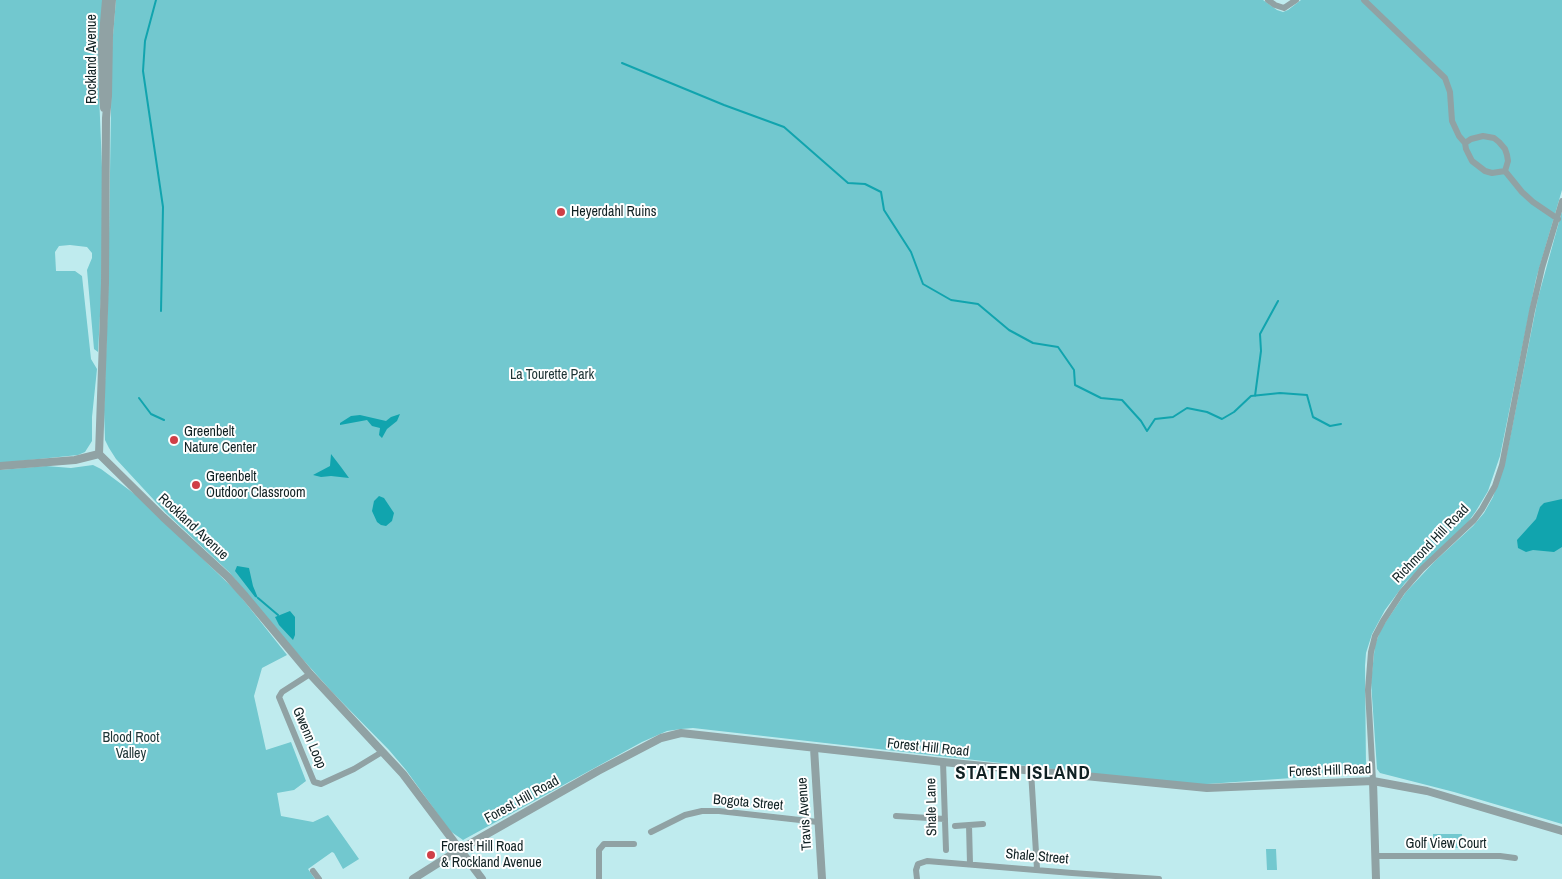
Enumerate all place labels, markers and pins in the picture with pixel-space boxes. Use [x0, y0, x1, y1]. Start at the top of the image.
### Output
place label: Heyerdahl Ruins [571, 204, 656, 220]
marker: Heyerdahl Ruins [555, 206, 567, 218]
place label: Greenbelt Nature Center [184, 424, 256, 457]
marker: Greenbelt Nature Center [168, 434, 180, 446]
place label: Greenbelt Outdoor Classroom [206, 469, 306, 502]
marker: Greenbelt Outdoor Classroom [190, 479, 202, 491]
place label: Forest Hill Road & Rockland Avenue [441, 839, 542, 872]
marker: Forest Hill Road & Rockland Avenue [425, 849, 437, 861]

